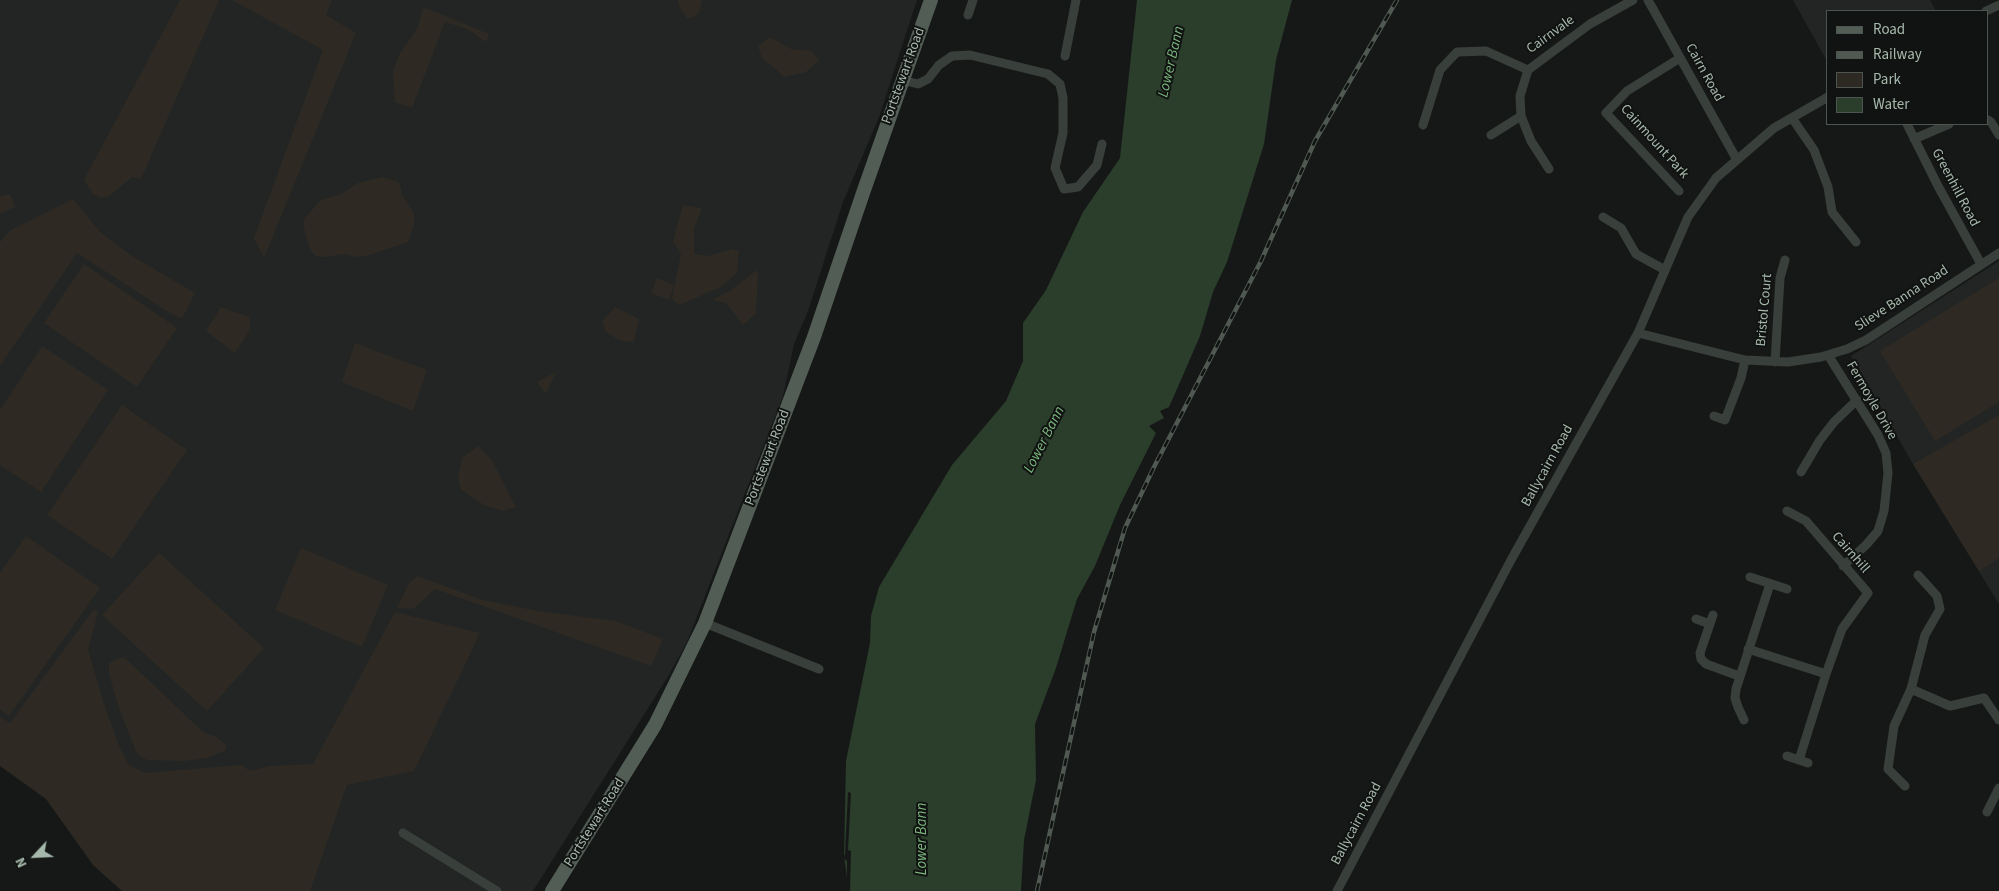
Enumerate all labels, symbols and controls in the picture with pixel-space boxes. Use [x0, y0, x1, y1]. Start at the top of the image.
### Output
legend [1826, 10, 1989, 125]
street label: Cairnvale [1524, 12, 1578, 58]
text: Road [1873, 19, 1905, 40]
water label: Lower Bann [1155, 25, 1189, 99]
street label: Portstewart Road [879, 26, 929, 126]
street label: Cairn Road [1681, 41, 1727, 105]
text: Railway [1873, 44, 1922, 65]
text: Park [1873, 69, 1901, 90]
text: Water [1873, 94, 1909, 115]
street label: Cainmount Park [1616, 101, 1692, 183]
street label: Greenhill Road [1927, 146, 1983, 230]
street label: Slieve Banna Road [1852, 262, 1952, 336]
street label: Bristol Court [1753, 273, 1777, 347]
street label: Fermoyle Drive [1842, 359, 1900, 443]
water label: Lower Bann [1021, 404, 1069, 476]
street label: Portstewart Road [742, 408, 794, 508]
street label: Ballycairn Road [1519, 422, 1577, 510]
street label: Cairnhill [1828, 529, 1872, 577]
street label: Portstewart Road [561, 776, 629, 870]
street label: Ballycairn Road [1328, 780, 1386, 868]
water label: Lower Bann [914, 803, 932, 875]
north arrow [10, 831, 60, 881]
text: N [10, 854, 32, 871]

